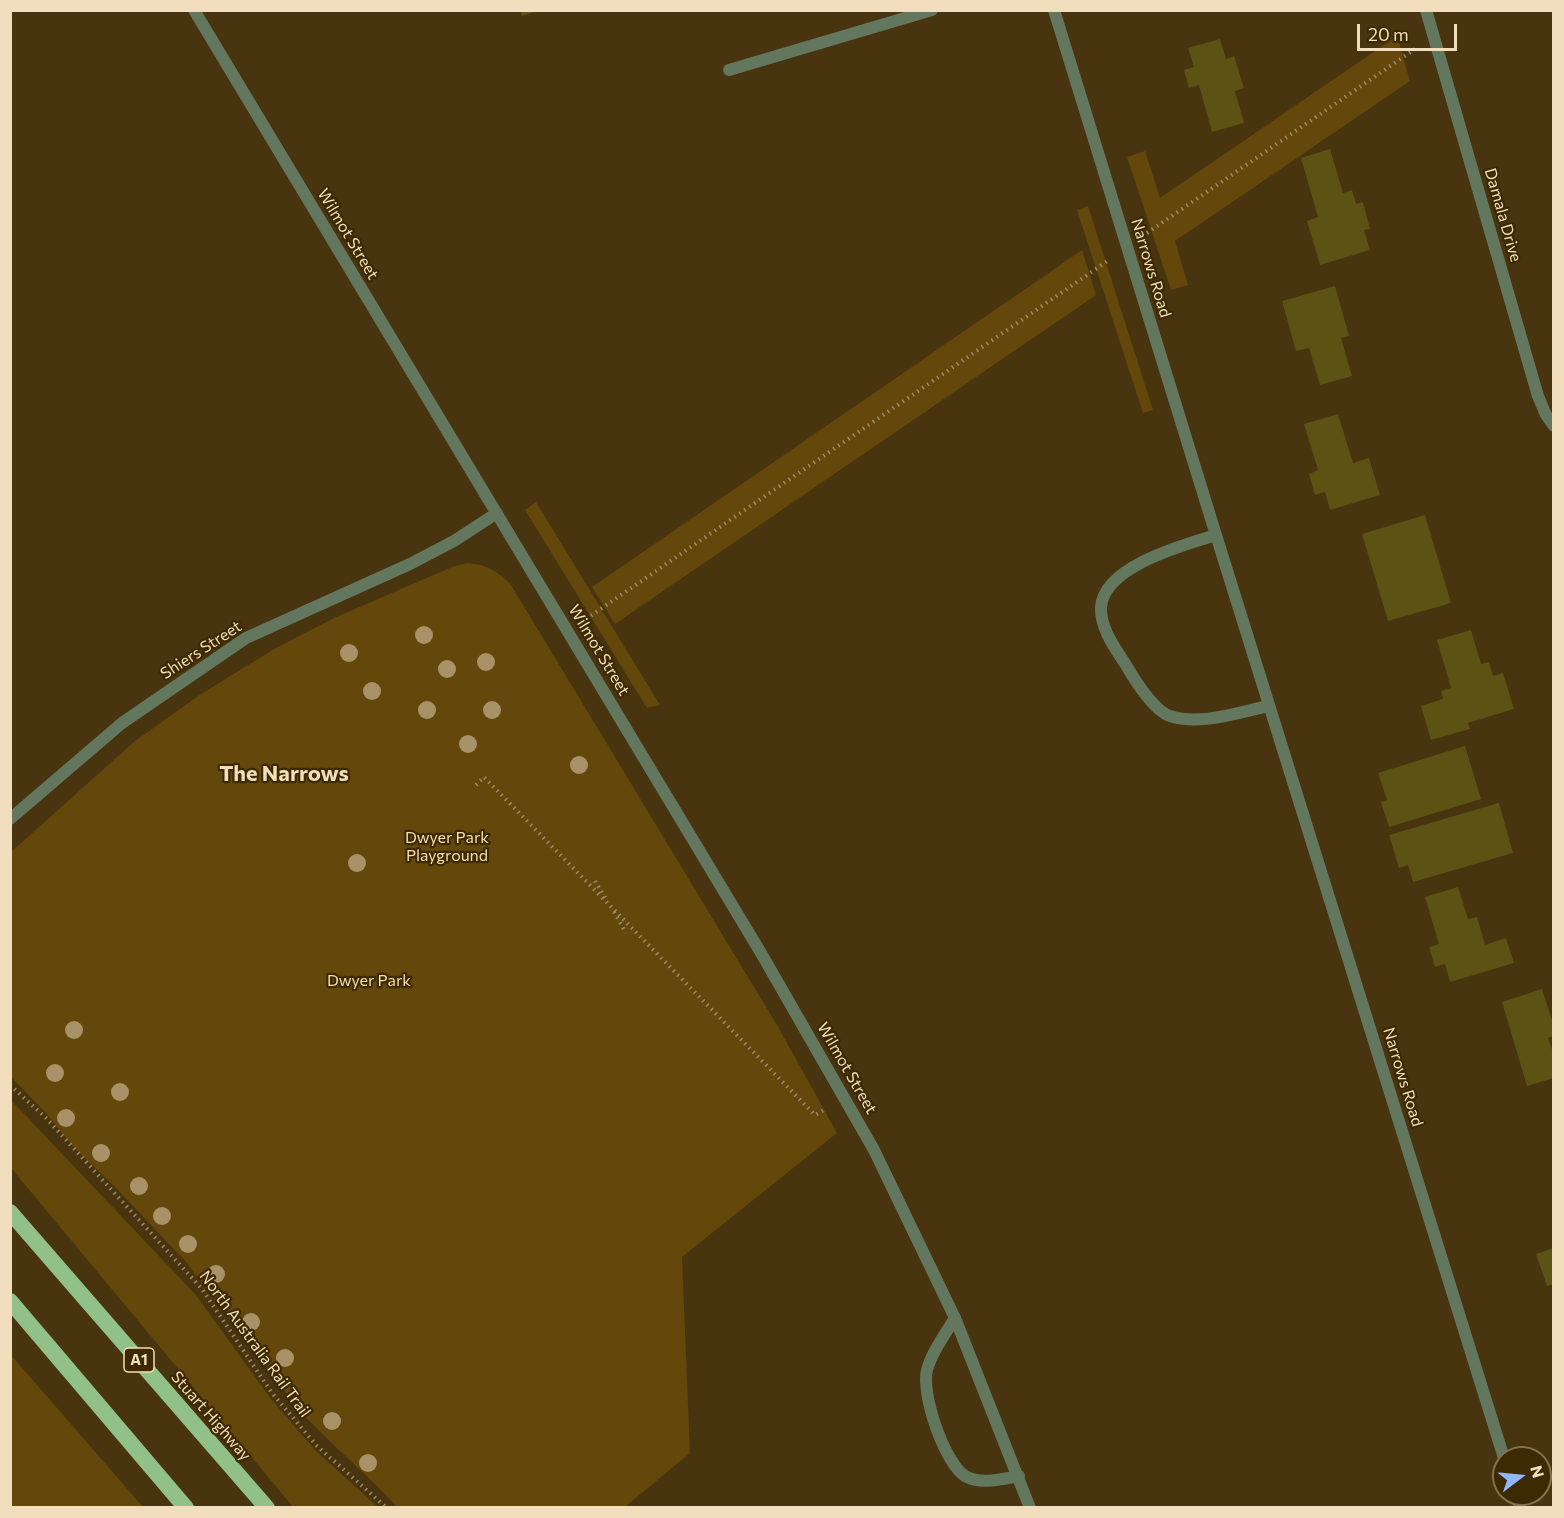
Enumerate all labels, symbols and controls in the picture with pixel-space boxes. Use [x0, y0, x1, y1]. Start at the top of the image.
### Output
scale bar [1360, 12, 1460, 50]
text: 20 m [1368, 23, 1409, 45]
street label: Damala Drive [1480, 166, 1526, 264]
street label: Wilmot Street [313, 185, 383, 283]
street label: Narrows Road [1127, 216, 1175, 320]
street label: Wilmot Street [564, 601, 634, 699]
street label: Shiers Street [157, 617, 245, 683]
district label: The Narrows [219, 761, 349, 787]
park label: Dwyer Park Playground [405, 828, 489, 866]
park label: Dwyer Park [327, 971, 411, 991]
street label: Wilmot Street [813, 1019, 881, 1117]
street label: Narrows Road [1379, 1025, 1427, 1129]
street label: North Australia Rail Trail [195, 1267, 315, 1421]
road number: A1 [124, 1348, 154, 1372]
street label: Stuart Highway [167, 1367, 255, 1465]
north arrow [1492, 1446, 1552, 1506]
text: N [1527, 1463, 1549, 1480]

